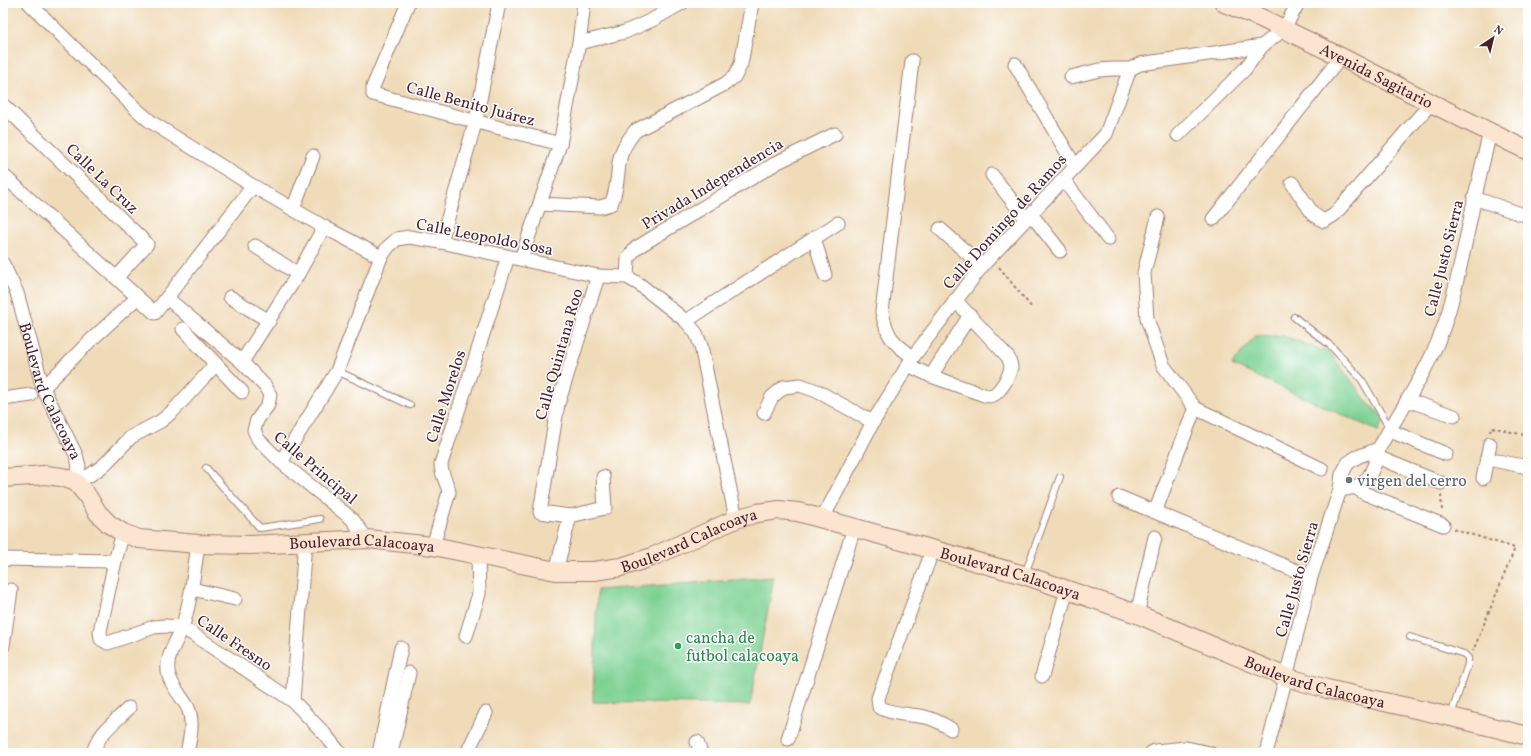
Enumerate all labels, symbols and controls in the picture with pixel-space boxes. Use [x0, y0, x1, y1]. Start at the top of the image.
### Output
north arrow [1473, 18, 1513, 58]
text: N [1490, 23, 1505, 39]
street label: Avenida Sagitario [1315, 39, 1436, 115]
street label: Calle Benito Juárez [404, 77, 537, 133]
street label: Privada Independencia [638, 134, 788, 236]
street label: Calle La Cruz [60, 139, 143, 220]
street label: Calle Domingo de Ramos [939, 150, 1073, 295]
street label: Calle Justo Sierra [1420, 198, 1470, 319]
street label: Calle Leopoldo Sosa [414, 214, 555, 262]
street label: Calle Quintana Roo [531, 286, 589, 423]
street label: Boulevard Calacoaya [13, 320, 86, 464]
street label: Calle Morelos [422, 347, 472, 446]
street label: Calle Principal [268, 427, 361, 510]
place label: virgen del cerro [1357, 471, 1467, 493]
marker: virgen del cerro [1344, 475, 1354, 485]
street label: Boulevard Calacoaya [618, 504, 760, 579]
street label: Calle Justo Sierra [1271, 519, 1325, 640]
street label: Boulevard Calacoaya [289, 530, 436, 559]
street label: Boulevard Calacoaya [937, 543, 1083, 607]
street label: Calle Fresno [192, 610, 276, 677]
place label: cancha de futbol calacoaya [686, 628, 799, 668]
marker: cancha de futbol calacoaya [673, 641, 683, 651]
street label: Boulevard Calacoaya [1240, 652, 1387, 715]

